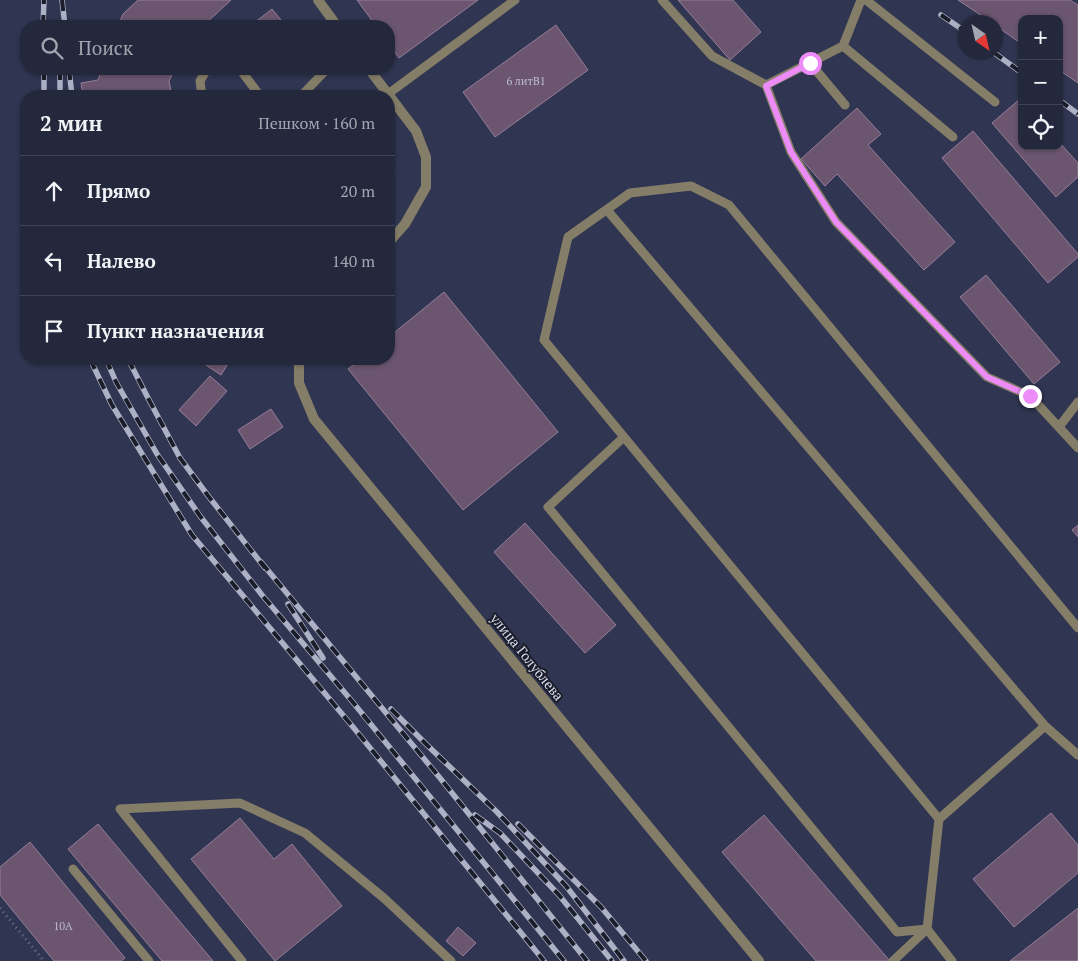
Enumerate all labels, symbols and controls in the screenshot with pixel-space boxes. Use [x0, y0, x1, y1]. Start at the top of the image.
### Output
north arrow [958, 15, 1003, 60]
map controls [1018, 15, 1063, 150]
button: + [1018, 15, 1063, 60]
search box [20, 20, 395, 75]
icon: search [38, 34, 66, 62]
text: Поиск [78, 35, 133, 60]
route start [799, 52, 822, 75]
button: − [1018, 60, 1063, 105]
house number: 6 литВ1 [506, 74, 546, 88]
button: locate [1018, 105, 1063, 150]
text: 2 мин [40, 109, 102, 137]
text: Пешком · 160 m [258, 112, 375, 134]
icon: ahead [40, 177, 68, 205]
text: Прямо [87, 178, 150, 203]
text: 20 m [340, 180, 375, 202]
icon: left [40, 247, 68, 275]
text: Налево [87, 248, 156, 273]
text: 140 m [332, 250, 375, 272]
icon: arrive [40, 317, 68, 345]
text: Пункт назначения [87, 318, 264, 343]
route end [1019, 385, 1042, 408]
street label: улица Голублева [486, 608, 568, 704]
house number: 10А [53, 919, 73, 933]

